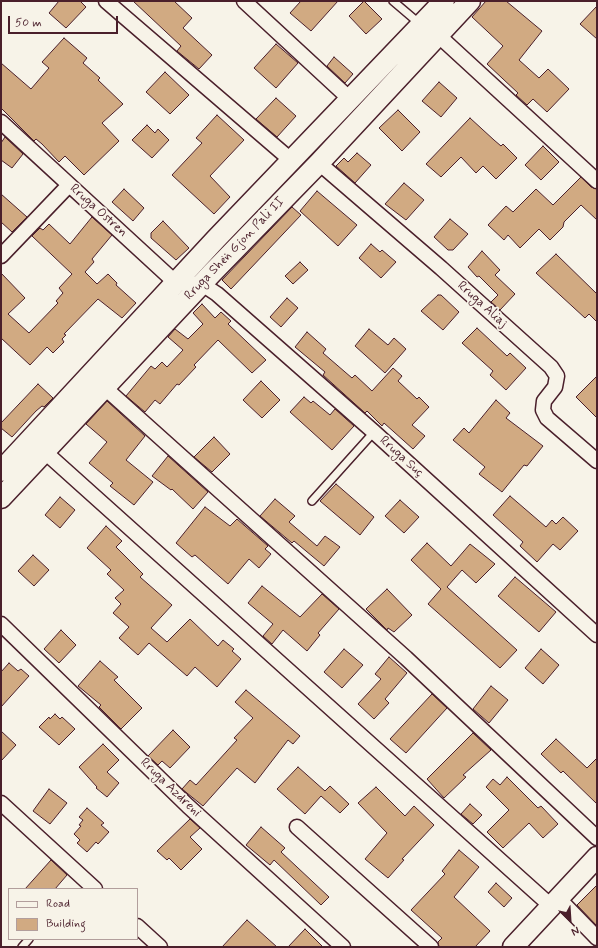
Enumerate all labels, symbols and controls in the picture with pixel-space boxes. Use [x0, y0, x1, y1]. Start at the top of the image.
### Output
scale bar [10, 8, 120, 34]
text: 50 m [15, 15, 42, 31]
street label: Rruga Ostren [66, 181, 130, 241]
street label: Rruga Shën Gjon Pali II [182, 194, 288, 304]
street label: Rruga Aliaj [454, 278, 510, 332]
street label: Rruga Suç [376, 433, 426, 481]
street label: Rruga Azdreni [136, 755, 204, 821]
legend [8, 888, 138, 940]
text: Road [46, 896, 70, 912]
north arrow [550, 900, 590, 940]
text: Building [46, 916, 86, 932]
text: N [569, 923, 581, 939]

